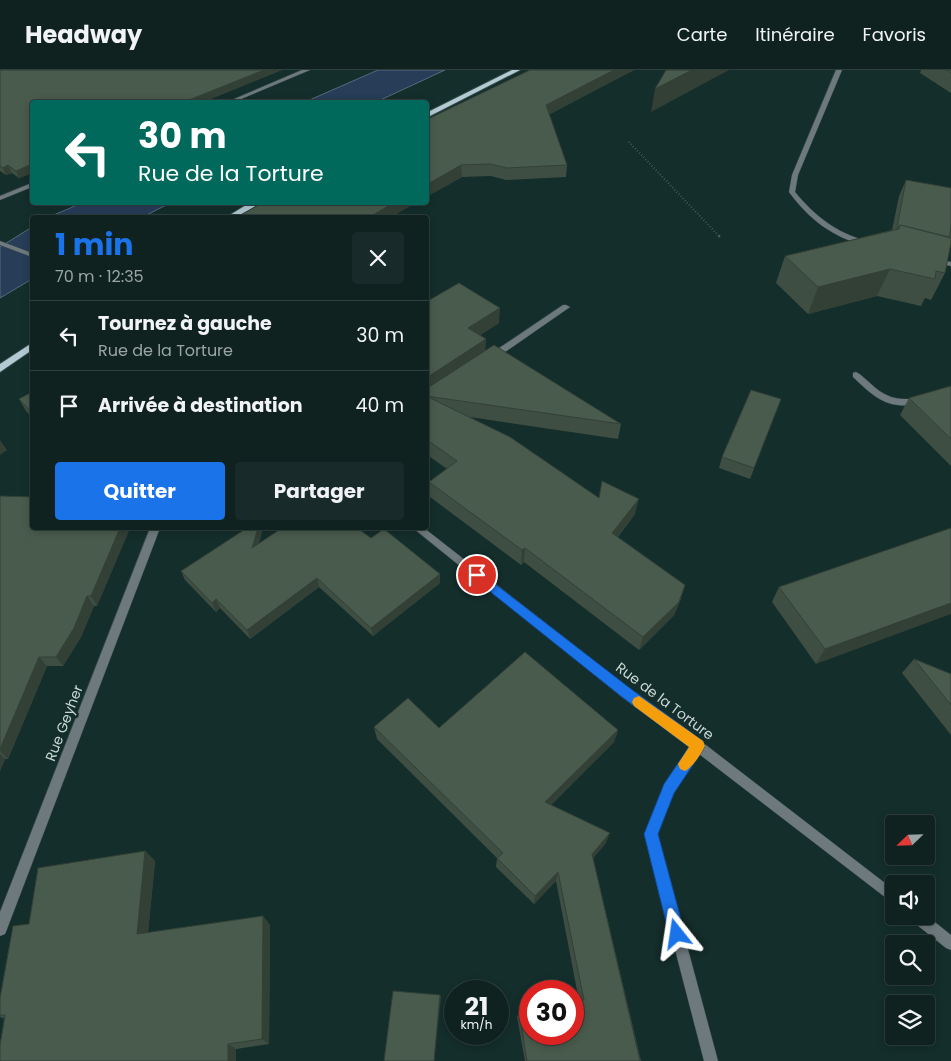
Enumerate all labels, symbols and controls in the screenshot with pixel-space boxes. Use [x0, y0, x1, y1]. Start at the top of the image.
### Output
text: Headway [25, 18, 142, 51]
text: Carte [677, 22, 727, 47]
text: Itinéraire [755, 22, 835, 47]
text: Favoris [863, 22, 926, 47]
text: 30 m [138, 111, 226, 160]
icon: left [55, 120, 120, 185]
text: Rue de la Torture [138, 158, 324, 189]
text: 1 min [55, 223, 133, 266]
button: close [352, 232, 404, 284]
text: 70 m · 12:35 [55, 265, 144, 288]
text: Tournez à gauche [98, 310, 272, 337]
icon: left [55, 322, 83, 350]
text: 30 m [356, 322, 404, 349]
text: Rue de la Torture [98, 339, 233, 362]
icon: arrive [55, 392, 83, 420]
text: Arrivée à destination [98, 392, 303, 419]
text: 40 m [355, 392, 404, 419]
button: Quitter [55, 462, 225, 520]
button: Partager [235, 462, 404, 520]
pin [456, 554, 498, 596]
icon: arrive [463, 561, 491, 589]
street label: Rue de la Torture [612, 657, 718, 745]
street label: Rue Geyher [40, 682, 88, 764]
north arrow [885, 815, 935, 865]
map controls [885, 815, 935, 1045]
button: sound [885, 875, 935, 925]
position arrow [650, 907, 702, 959]
button: search [885, 935, 935, 985]
speed limit sign: 30 [519, 980, 584, 1045]
text: 21 [465, 989, 488, 1024]
button: layers [885, 995, 935, 1045]
text: km/h [461, 1016, 492, 1033]

